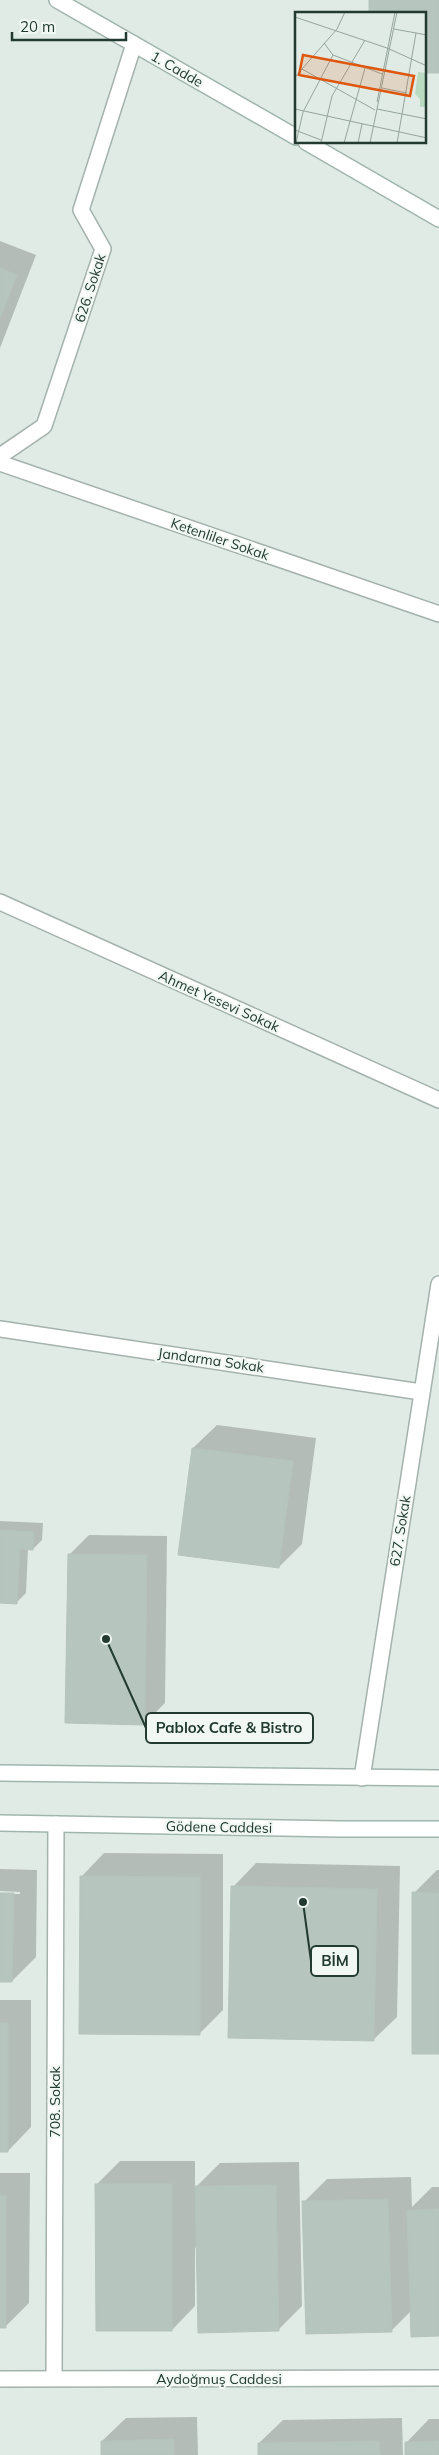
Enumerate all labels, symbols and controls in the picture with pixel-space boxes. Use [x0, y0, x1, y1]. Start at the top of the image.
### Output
scale bar [12, 10, 126, 42]
inset map [295, 12, 426, 144]
text: 20 m [20, 17, 55, 36]
street label: 1. Cadde [148, 47, 206, 91]
street label: 626. Sokak [70, 250, 110, 325]
street label: Ketenliler Sokak [168, 514, 272, 564]
street label: Ahmet Yesevi Sokak [156, 966, 283, 1036]
street label: Jandarma Sokak [157, 1344, 266, 1376]
street label: 627. Sokak [386, 1493, 415, 1568]
callout: Pablox Cafe & Bistro [146, 1713, 313, 1743]
text: Pablox Cafe & Bistro [156, 1718, 302, 1737]
street label: Gödene Caddesi [166, 1817, 272, 1837]
callout: BİM [311, 1946, 358, 1976]
text: BİM [321, 1951, 349, 1970]
street label: 708. Sokak [46, 2065, 64, 2138]
street label: Aydoğmuş Caddesi [156, 2370, 282, 2388]

